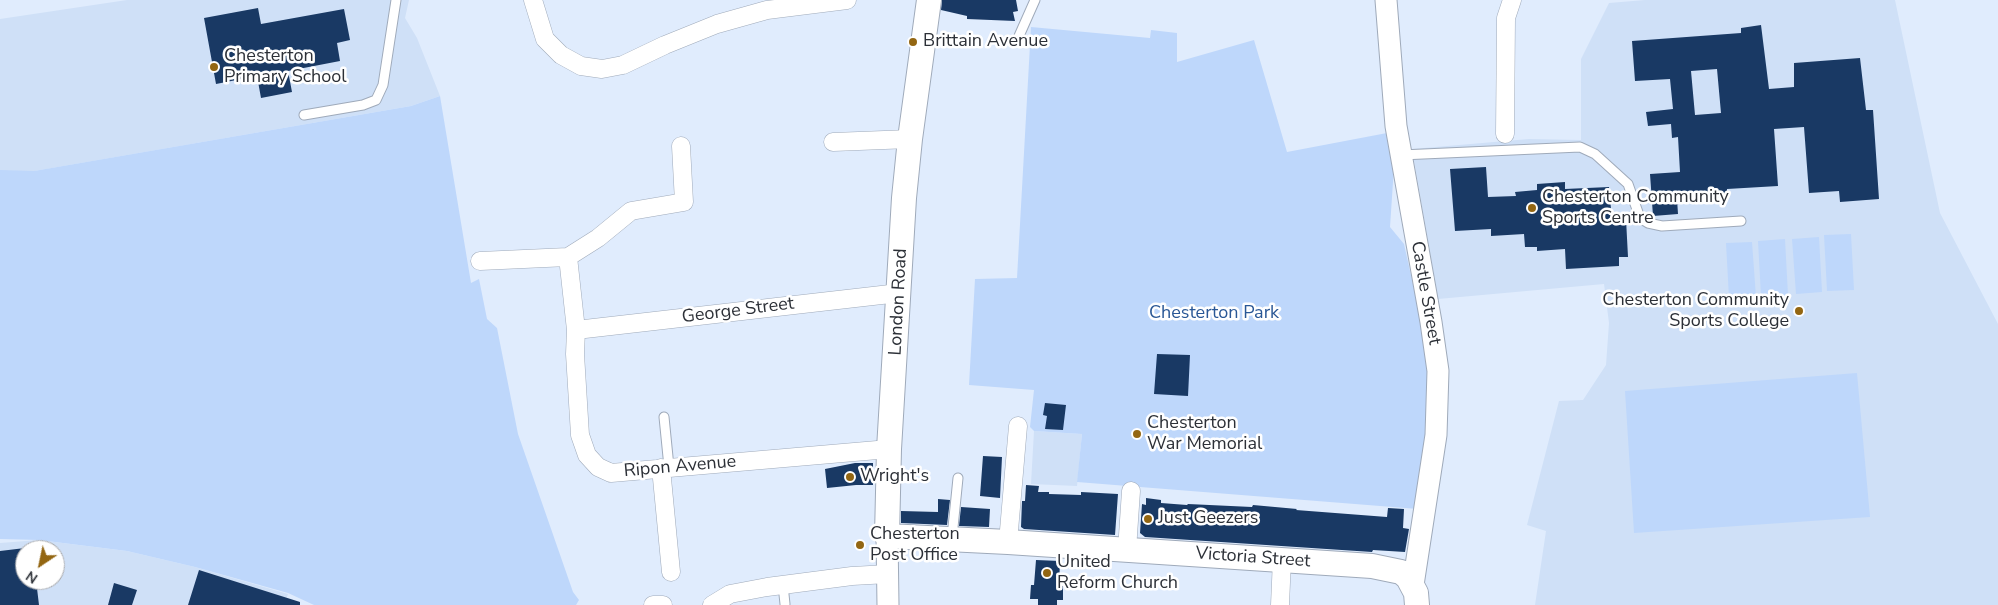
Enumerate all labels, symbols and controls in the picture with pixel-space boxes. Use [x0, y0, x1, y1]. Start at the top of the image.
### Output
place label: Brittain Avenue [923, 31, 1048, 53]
marker: Brittain Avenue [907, 36, 919, 48]
place label: Chesterton Primary School [224, 46, 347, 88]
marker: Chesterton Primary School [208, 61, 220, 73]
place label: Chesterton Community Sports Centre [1542, 187, 1729, 230]
marker: Chesterton Community Sports Centre [1526, 202, 1538, 214]
street label: Castle Street [1405, 240, 1445, 346]
street label: London Road [885, 248, 913, 356]
place label: Chesterton Community Sports College [1602, 290, 1789, 332]
street label: George Street [681, 293, 795, 329]
park label: Chesterton Park [1149, 303, 1279, 325]
marker: Chesterton Community Sports College [1793, 305, 1805, 317]
place label: Chesterton War Memorial [1147, 413, 1262, 456]
marker: Chesterton War Memorial [1131, 428, 1143, 440]
street label: Ripon Avenue [623, 451, 737, 483]
place label: Wright's [860, 466, 929, 488]
marker: Wright's [844, 471, 856, 483]
place label: Just Geezers [1158, 508, 1258, 530]
marker: Just Geezers [1142, 513, 1154, 525]
place label: Chesterton Post Office [870, 524, 960, 566]
marker: Chesterton Post Office [854, 539, 866, 551]
north arrow [15, 540, 65, 590]
street label: Victoria Street [1195, 543, 1311, 573]
place label: United Reform Church [1057, 552, 1178, 594]
text: N [22, 566, 42, 588]
marker: United Reform Church [1041, 567, 1053, 579]

